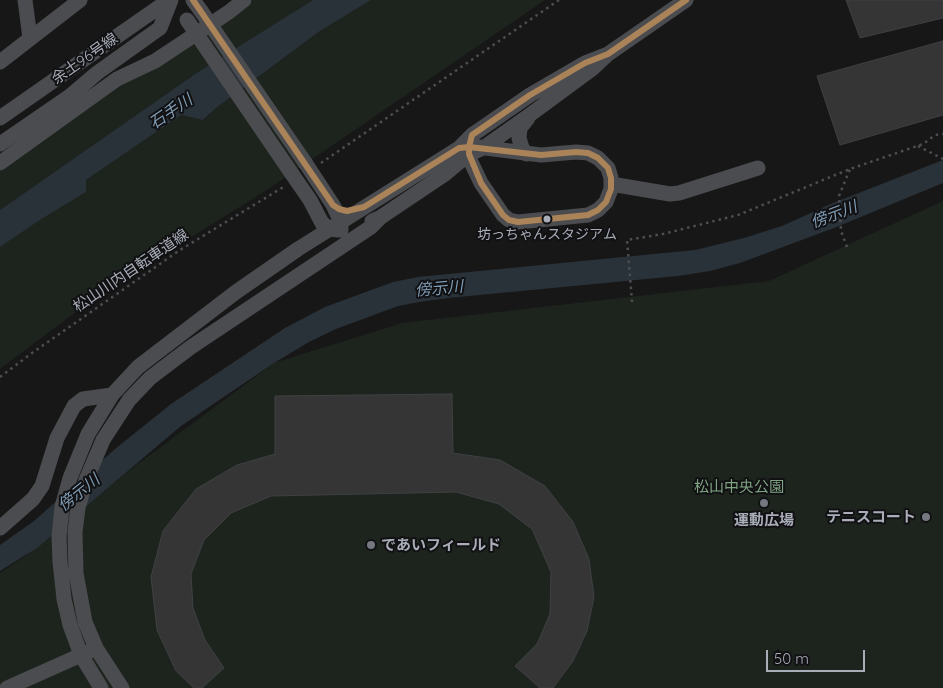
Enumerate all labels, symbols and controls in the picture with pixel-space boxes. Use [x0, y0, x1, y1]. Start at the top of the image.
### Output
street label: 余土96号線 [49, 30, 121, 88]
water label: 石手川 [146, 91, 196, 133]
water label: 傍示川 [808, 197, 860, 233]
marker: 坊っちゃんスタジアム [542, 214, 552, 224]
street label: 松山川内自転車道線 [70, 226, 192, 316]
place label: 坊っちゃんスタジアム [477, 227, 617, 243]
water label: 傍示川 [414, 277, 464, 301]
water label: 傍示川 [54, 470, 104, 516]
park label: 松山中央公園 [694, 478, 784, 496]
marker: 運動広場 [758, 497, 770, 509]
place label: テニスコート [826, 508, 916, 526]
place label: 運動広場 [734, 511, 794, 529]
marker: テニスコート [920, 511, 932, 523]
place label: であいフィールド [381, 536, 501, 554]
marker: であいフィールド [365, 539, 377, 551]
scale bar [768, 640, 867, 672]
text: 50 m [774, 649, 809, 668]

